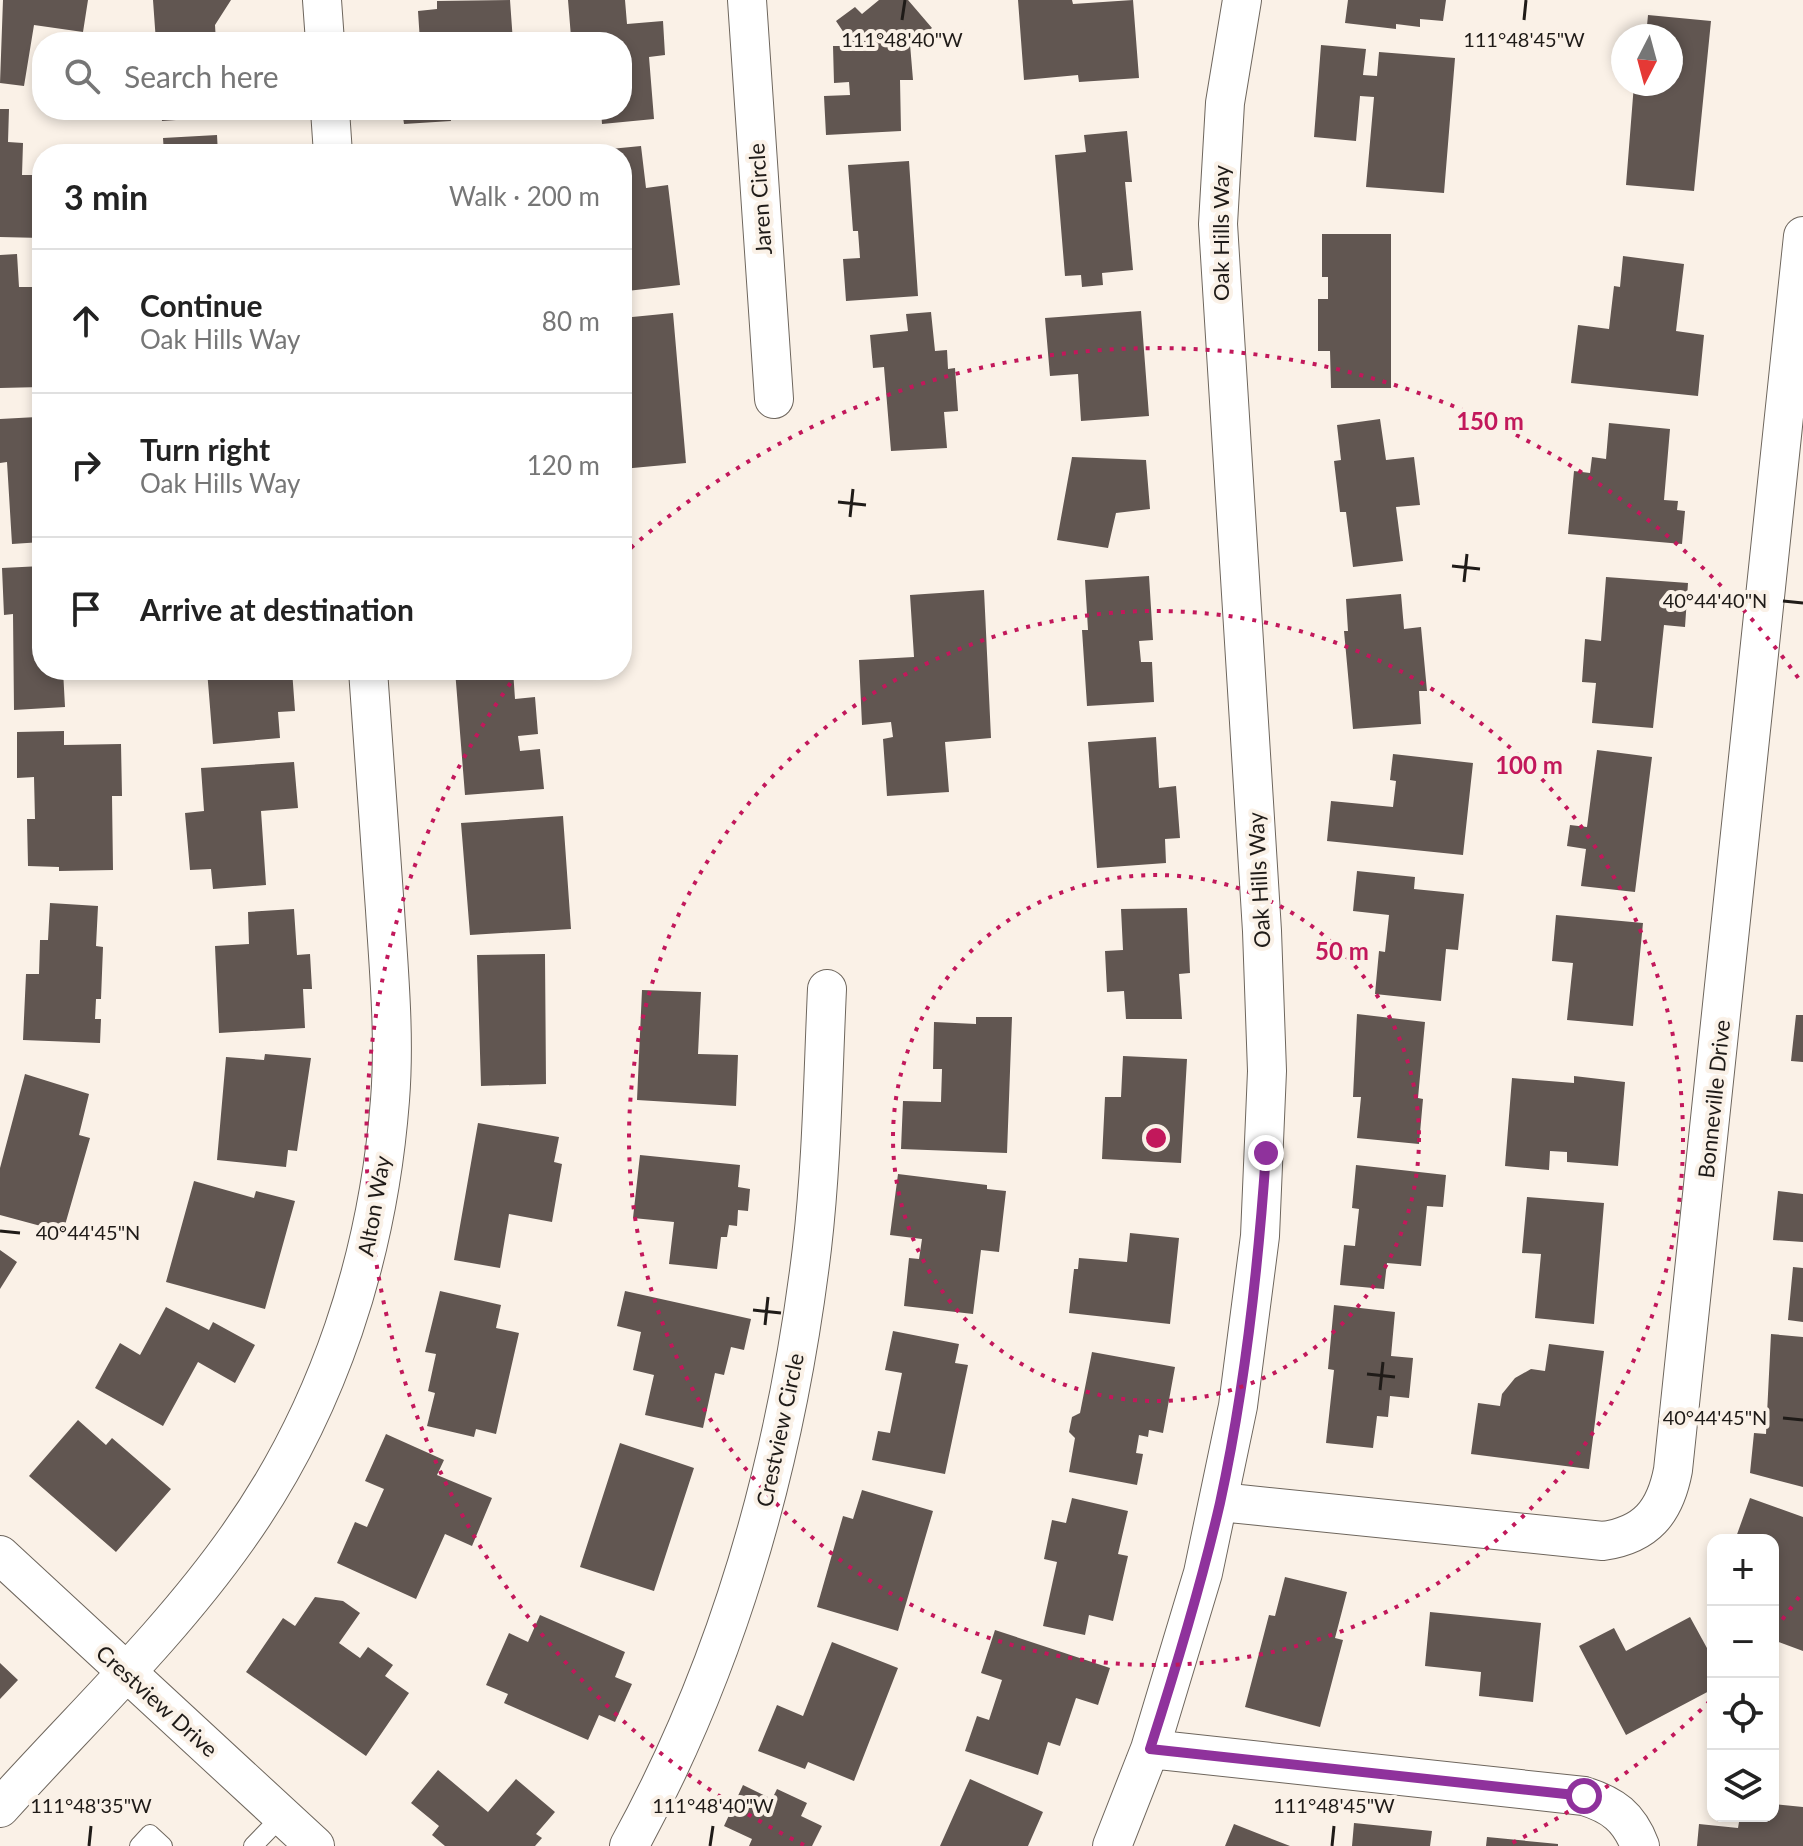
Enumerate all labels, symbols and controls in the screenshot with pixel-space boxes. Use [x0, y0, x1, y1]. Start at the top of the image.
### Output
north arrow [1611, 24, 1683, 96]
text: 111°48'40"W [841, 27, 963, 51]
text: 111°48'45"W [1463, 27, 1585, 51]
search box [32, 32, 632, 120]
icon: search [60, 54, 104, 98]
text: Search here [124, 58, 279, 94]
street label: Jaren Circle [742, 142, 777, 256]
street label: Oak Hills Way [1207, 164, 1234, 301]
text: 3 min [64, 176, 148, 217]
text: Walk · 200 m [449, 180, 600, 212]
text: Continue [140, 287, 263, 323]
icon: ahead [64, 299, 108, 343]
text: 80 m [542, 305, 600, 337]
text: Oak Hills Way [140, 323, 300, 355]
text: 150 m [1456, 406, 1524, 435]
text: Turn right [140, 431, 270, 467]
icon: right [64, 443, 108, 487]
text: 120 m [527, 449, 600, 481]
text: Oak Hills Way [140, 467, 300, 499]
icon: arrive [64, 587, 108, 631]
text: 40°44'40"N [1663, 588, 1767, 612]
text: Arrive at destination [140, 591, 414, 627]
text: 100 m [1495, 750, 1563, 779]
street label: Oak Hills Way [1241, 811, 1276, 949]
text: 50 m [1315, 936, 1369, 965]
street label: Bonneville Drive [1692, 1018, 1735, 1180]
centre of rings [1142, 1124, 1170, 1152]
route end [1248, 1135, 1284, 1171]
street label: Alton Way [351, 1153, 396, 1258]
text: 40°44'45"N [36, 1220, 140, 1244]
street label: Crestview Circle [750, 1350, 809, 1509]
text: 40°44'45"N [1663, 1405, 1767, 1429]
map controls [1707, 1534, 1779, 1822]
button: + [1707, 1534, 1779, 1606]
button: − [1707, 1606, 1779, 1678]
street label: Crestview Drive [91, 1639, 224, 1762]
button: locate [1707, 1678, 1779, 1750]
button: layers [1707, 1750, 1779, 1822]
route start [1566, 1778, 1602, 1814]
text: 111°48'35"W [30, 1793, 152, 1817]
text: 111°48'40"W [652, 1793, 774, 1817]
text: 111°48'45"W [1273, 1793, 1395, 1817]

